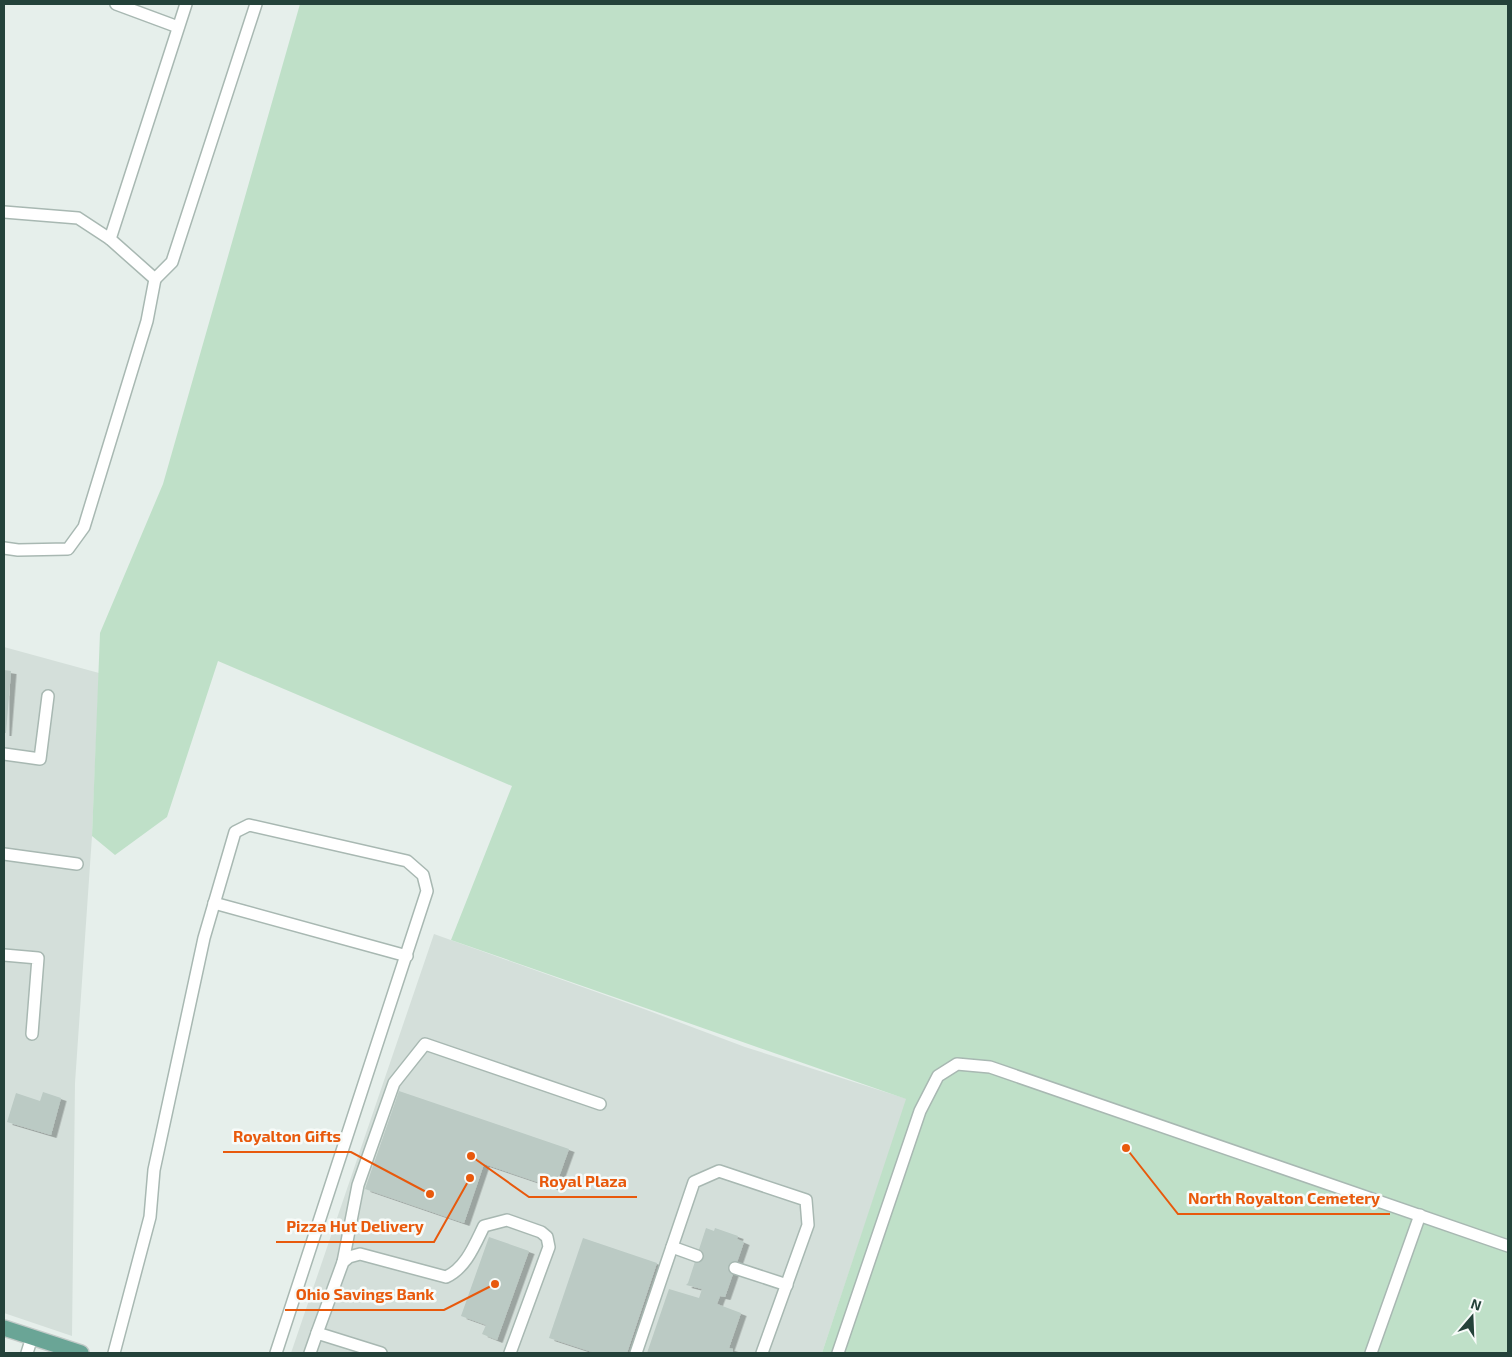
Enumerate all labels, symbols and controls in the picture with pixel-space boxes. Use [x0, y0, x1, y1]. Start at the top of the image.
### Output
callout: Royalton Gifts [223, 1121, 351, 1152]
text: Royalton Gifts [233, 1126, 341, 1146]
callout: Royal Plaza [529, 1166, 637, 1197]
text: Royal Plaza [539, 1171, 627, 1191]
callout: North Royalton Cemetery [1178, 1183, 1390, 1214]
text: North Royalton Cemetery [1188, 1188, 1380, 1208]
callout: Pizza Hut Delivery [276, 1211, 434, 1242]
text: Pizza Hut Delivery [286, 1216, 424, 1236]
callout: Ohio Savings Bank [285, 1279, 444, 1310]
text: Ohio Savings Bank [296, 1284, 434, 1303]
north arrow [1447, 1292, 1497, 1342]
text: N [1469, 1295, 1484, 1314]

